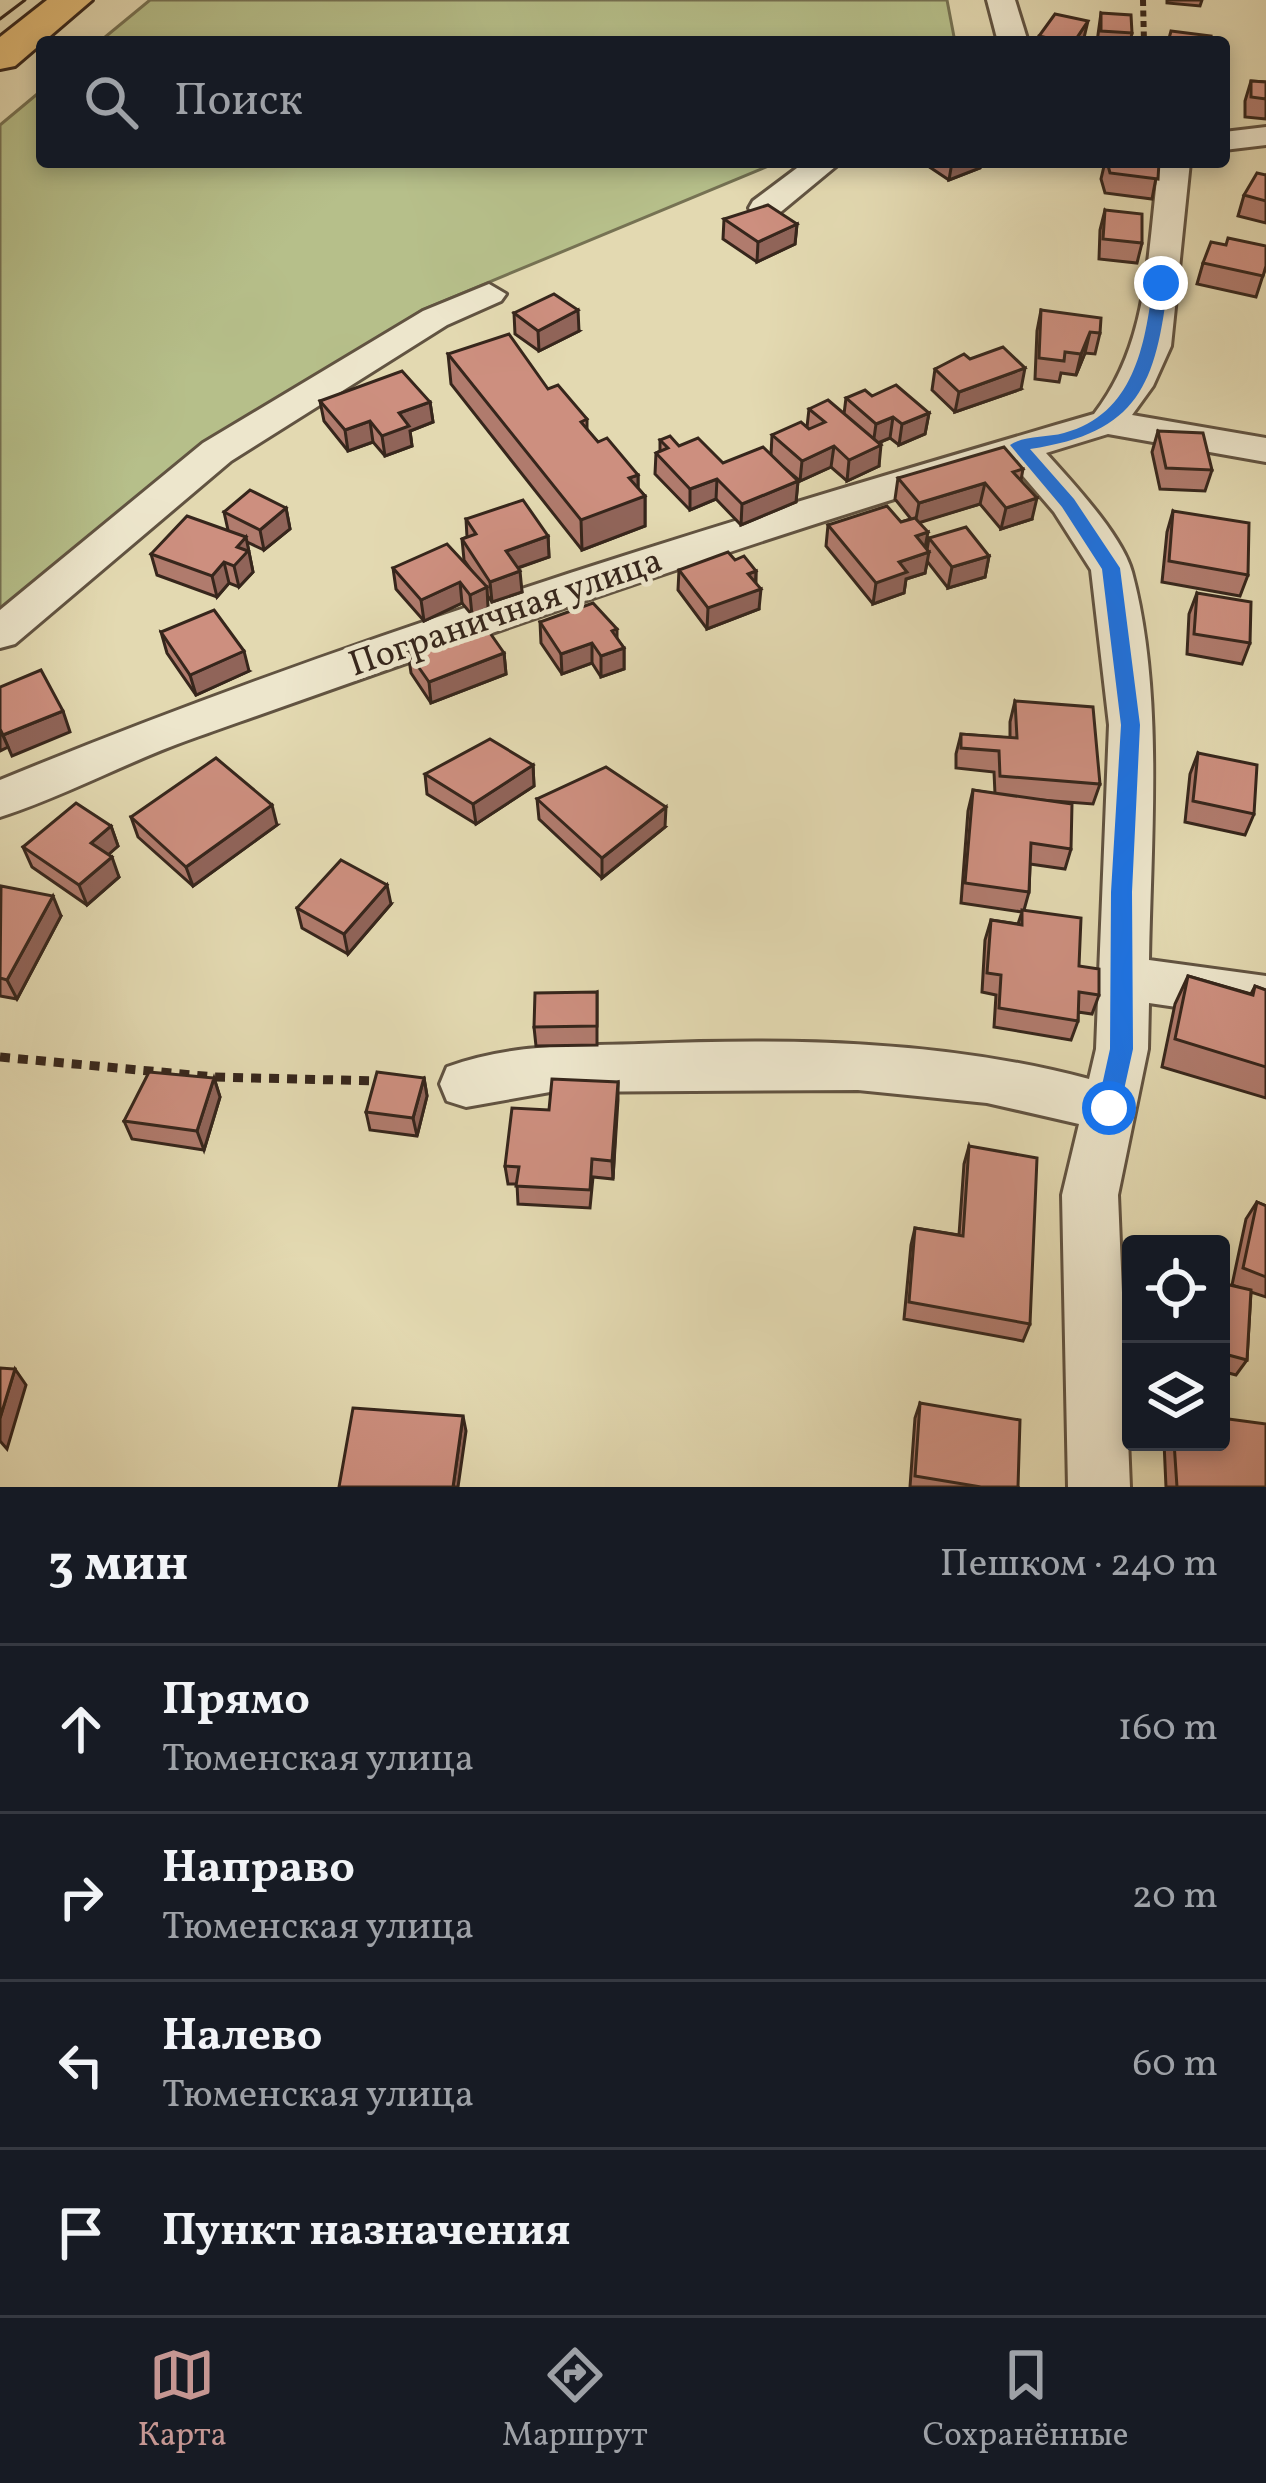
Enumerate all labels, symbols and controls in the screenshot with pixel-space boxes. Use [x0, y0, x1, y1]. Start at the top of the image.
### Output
search box [36, 36, 1230, 168]
icon: search [78, 69, 144, 135]
text: Поиск [174, 71, 303, 134]
route end [1134, 256, 1188, 310]
street label: Пограничная улица [343, 537, 669, 691]
route start [1082, 1081, 1136, 1135]
map controls [1122, 1235, 1230, 1451]
button: locate [1122, 1235, 1230, 1343]
button: layers [1122, 1343, 1230, 1451]
text: 3 мин [48, 1530, 188, 1601]
text: Пешком · 240 m [940, 1538, 1218, 1592]
text: Прямо [162, 1670, 310, 1733]
icon: ahead [48, 1696, 114, 1762]
text: 160 m [1117, 1702, 1218, 1756]
text: Тюменская улица [162, 1733, 474, 1787]
text: Направо [162, 1838, 355, 1901]
icon: right [48, 1864, 114, 1930]
text: 20 m [1132, 1870, 1218, 1924]
text: Тюменская улица [162, 1901, 474, 1955]
text: Налево [162, 2006, 323, 2069]
icon: left [48, 2032, 114, 2098]
text: 60 m [1133, 2038, 1218, 2092]
text: Тюменская улица [162, 2069, 474, 2123]
icon: arrive [48, 2200, 114, 2266]
text: Пункт назначения [162, 2201, 571, 2264]
tab: Карта [137, 2342, 227, 2460]
tab: Маршрут [502, 2342, 648, 2460]
tab: Сохранённые [923, 2342, 1128, 2460]

